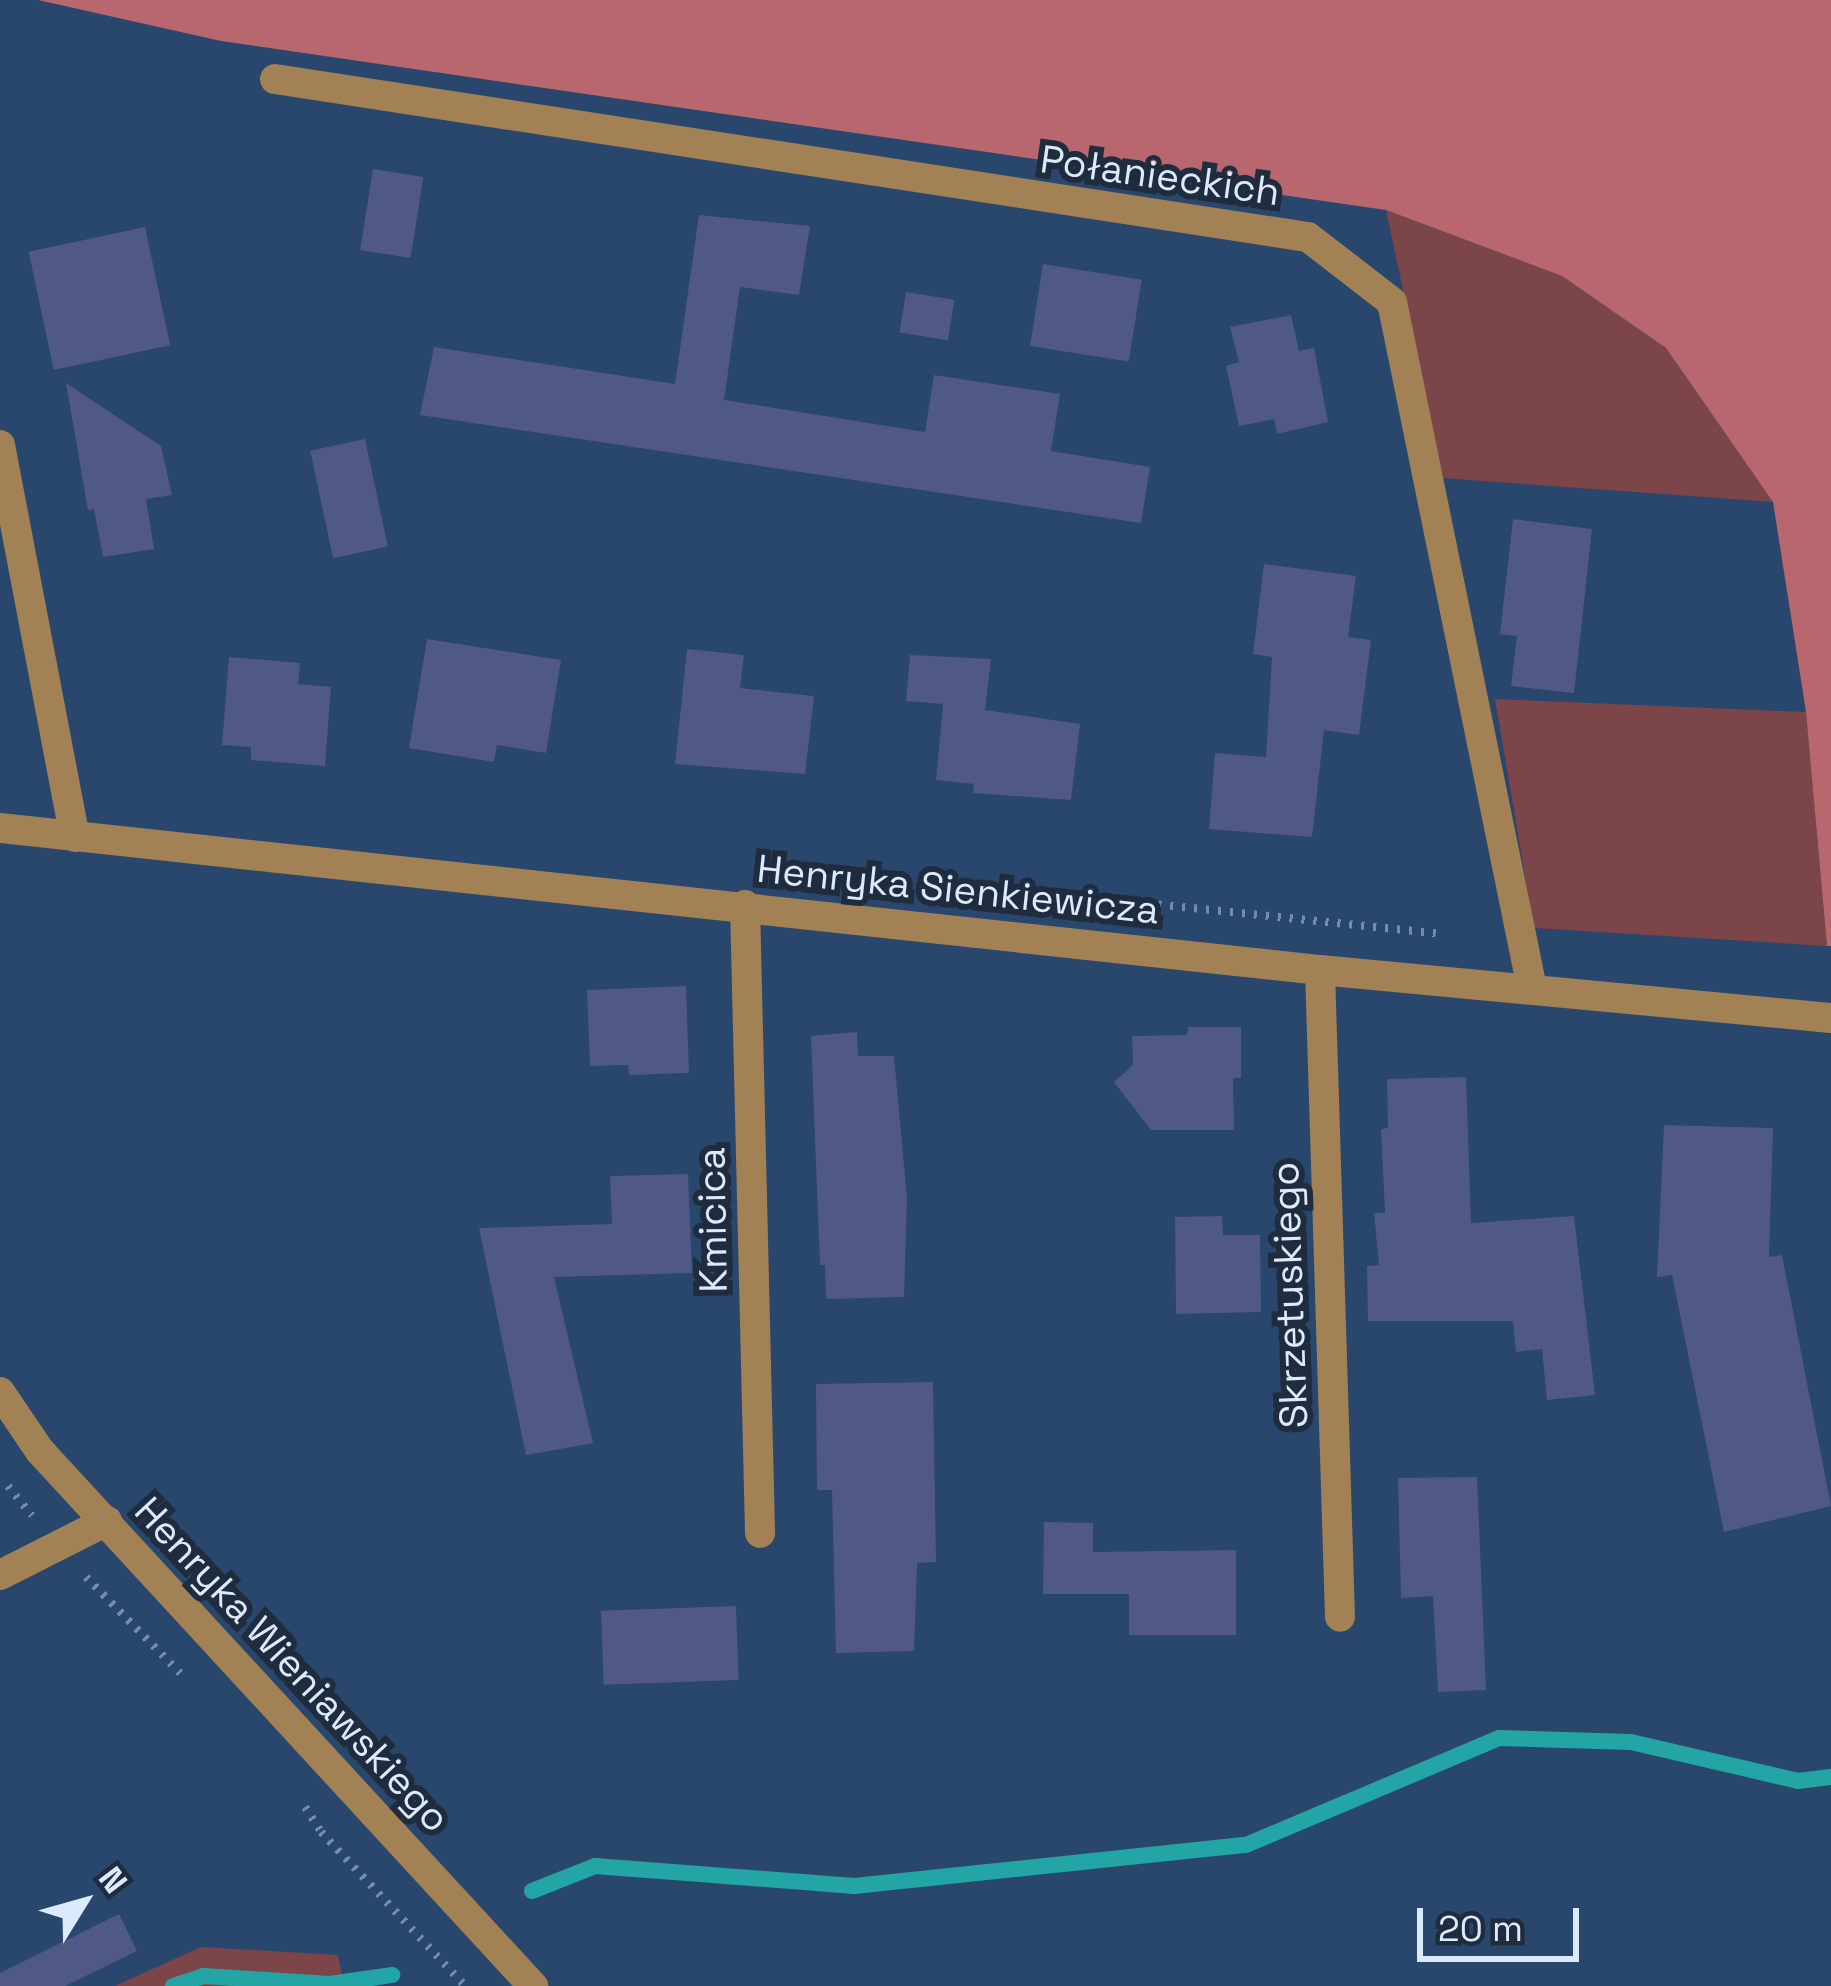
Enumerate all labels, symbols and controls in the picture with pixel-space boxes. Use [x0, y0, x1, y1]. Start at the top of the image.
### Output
street label: Połanieckich [1037, 136, 1283, 216]
street label: Henryka Sienkiewicza [755, 846, 1161, 934]
street label: Kmicica [688, 1147, 738, 1293]
street label: Skrzetuskiego [1262, 1161, 1318, 1429]
street label: Henryka Wieniawskiego [125, 1488, 459, 1842]
north arrow [24, 1842, 144, 1962]
text: N [89, 1859, 136, 1902]
scale bar [1423, 1884, 1585, 1958]
text: 20 m [1438, 1906, 1523, 1952]

